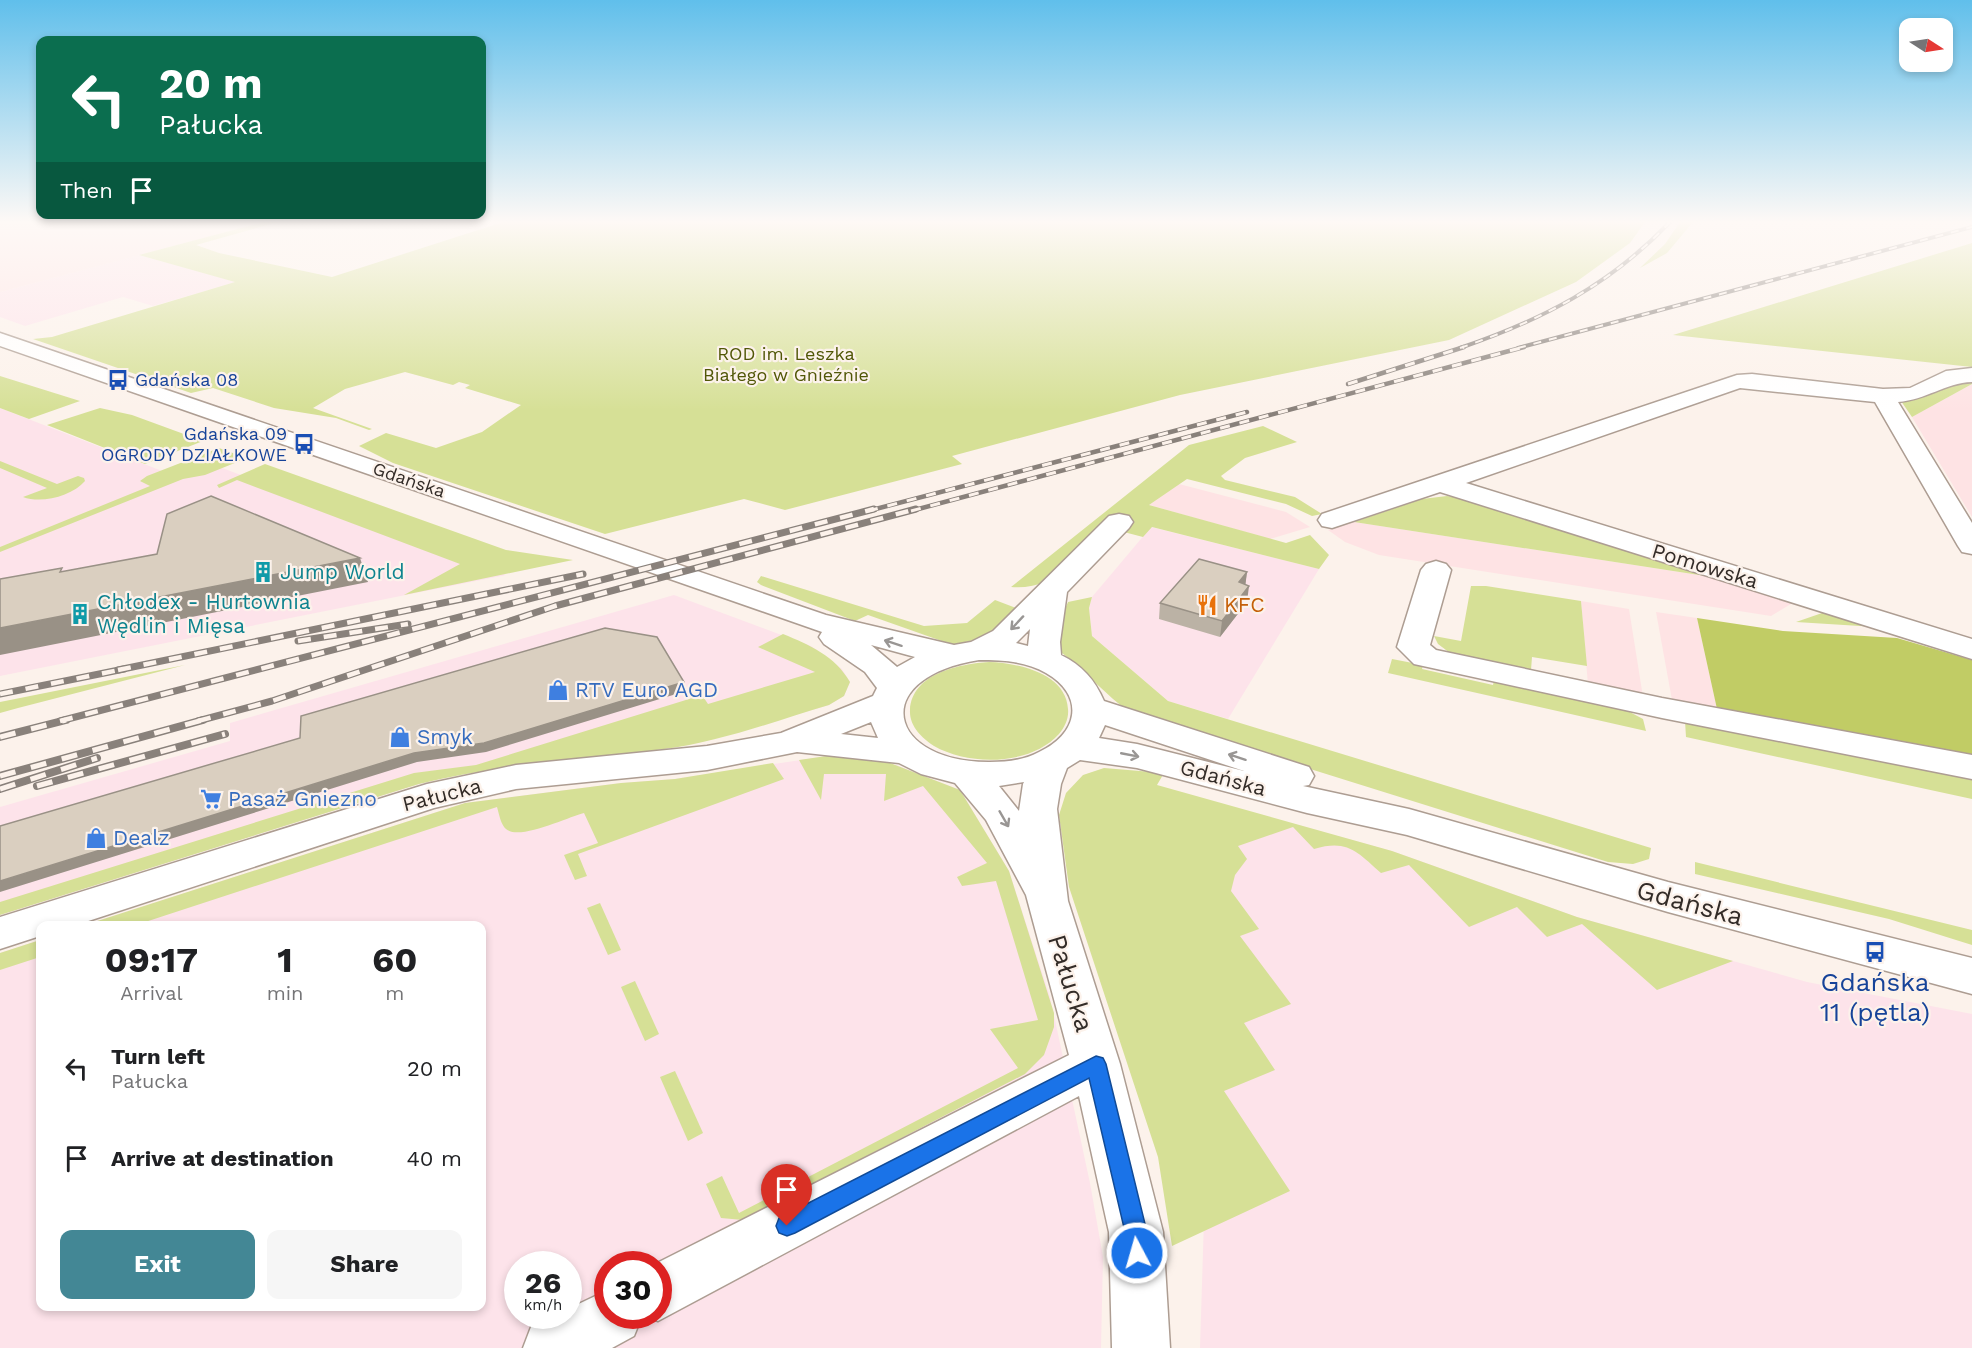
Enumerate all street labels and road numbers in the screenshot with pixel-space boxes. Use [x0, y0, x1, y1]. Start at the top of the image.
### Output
street label: Gdańska [370, 457, 448, 502]
street label: Pomowska [1649, 538, 1761, 594]
street label: Gdańska [1177, 754, 1269, 801]
street label: Pałucka [400, 773, 484, 816]
street label: Gdańska [1634, 874, 1747, 932]
street label: Pałucka [1042, 931, 1100, 1035]

